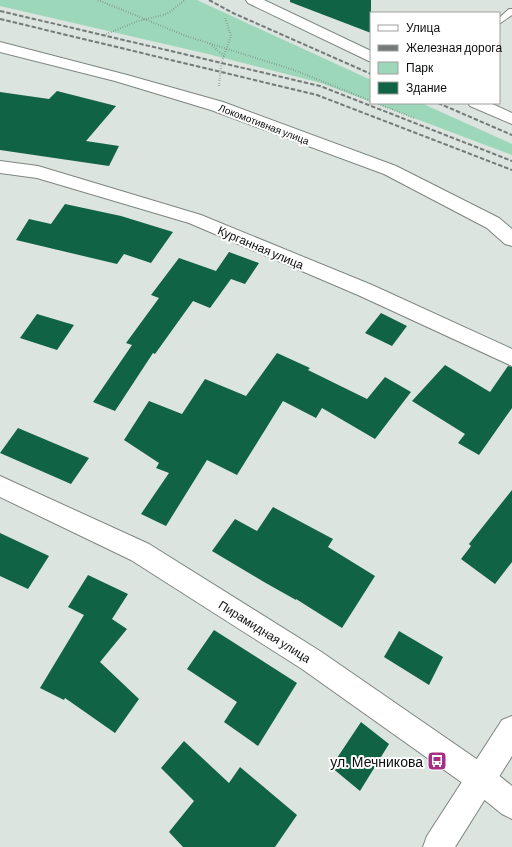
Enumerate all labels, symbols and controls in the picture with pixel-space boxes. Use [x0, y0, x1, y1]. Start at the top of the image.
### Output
legend [370, 12, 500, 104]
text: Улица [406, 20, 440, 35]
text: Железная дорога [406, 40, 502, 55]
text: Парк [406, 60, 434, 75]
text: Здание [406, 80, 447, 95]
street label: Локомотивная улица [217, 101, 311, 147]
street label: Курганная улица [215, 223, 306, 272]
street label: Пирамидная улица [216, 597, 314, 666]
bus stop icon: ул. Мечникова [426, 750, 448, 772]
place label: ул. Мечникова [330, 753, 423, 770]

